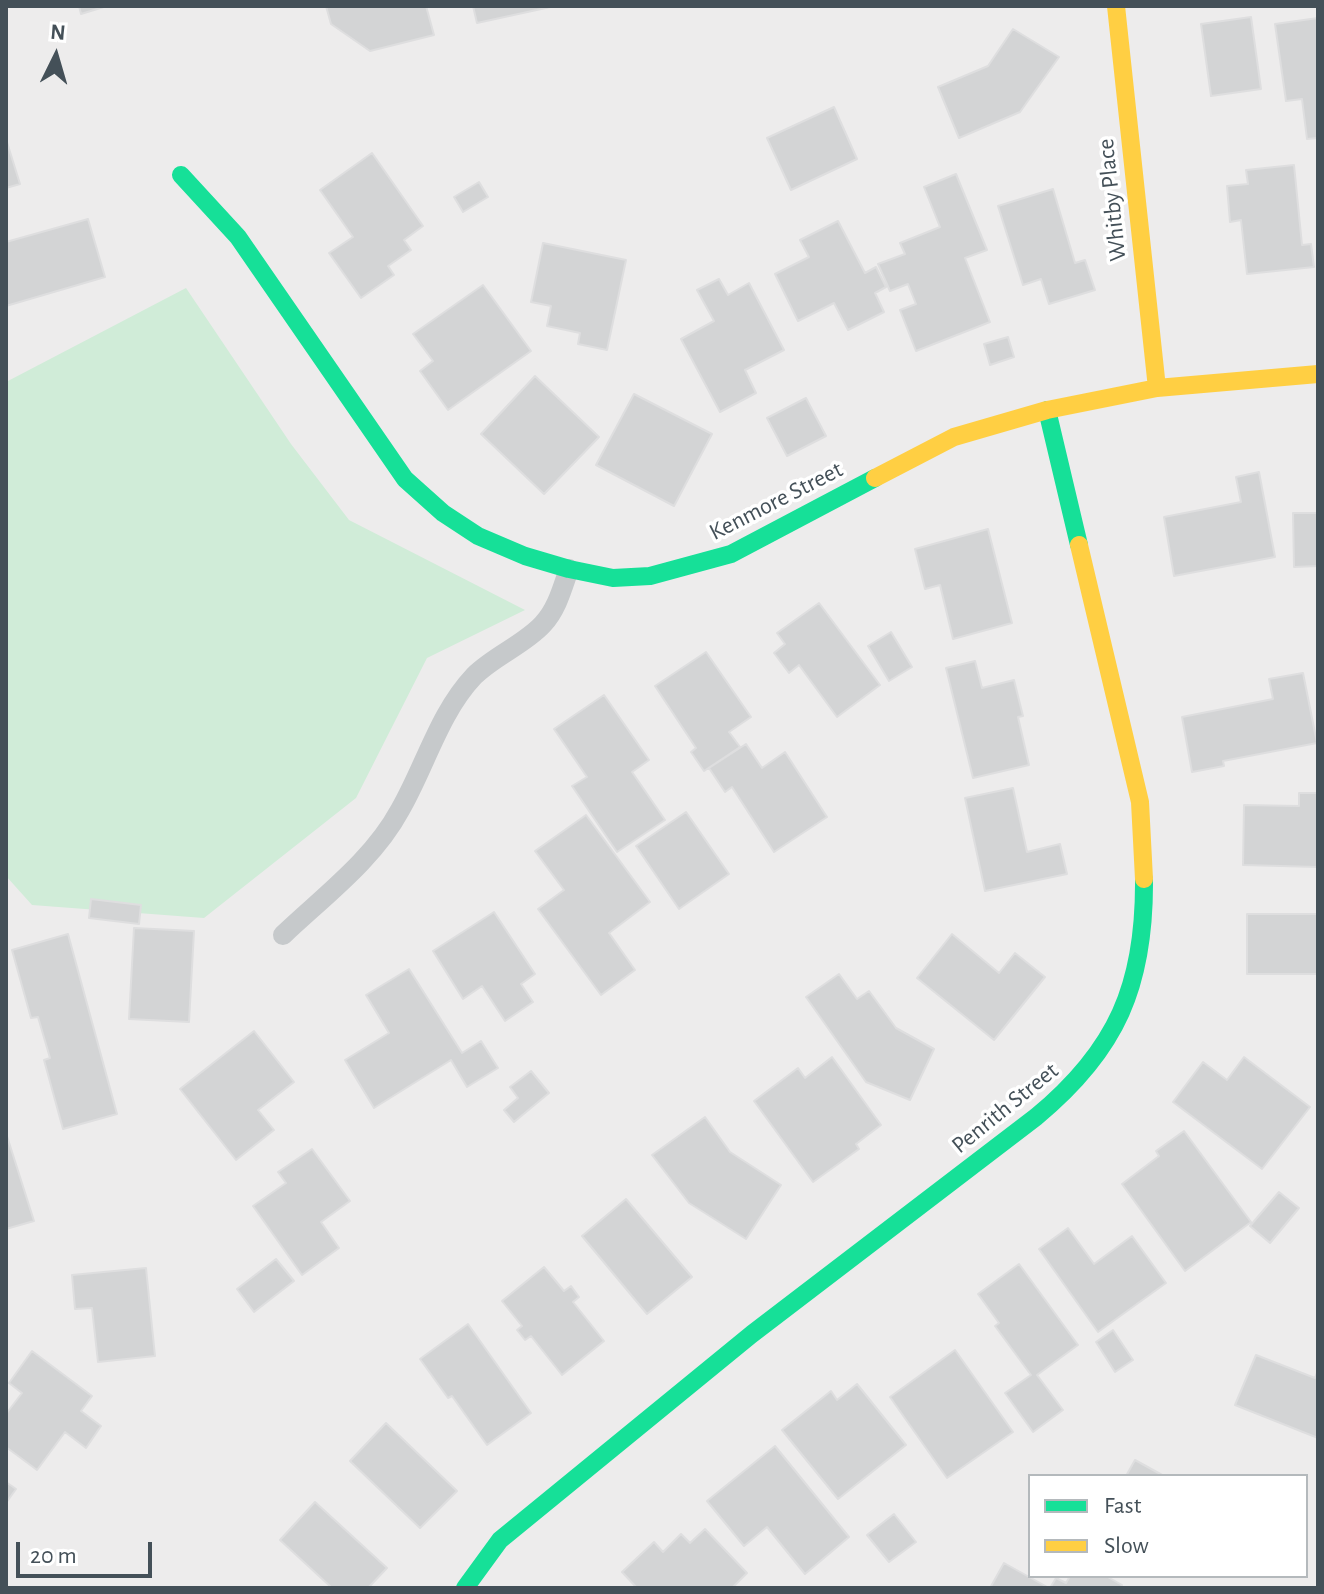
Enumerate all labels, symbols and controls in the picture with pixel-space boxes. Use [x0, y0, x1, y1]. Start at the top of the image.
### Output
north arrow [16, 16, 96, 96]
text: N [50, 20, 67, 44]
street label: Whitby Place [1091, 137, 1133, 263]
street label: Kenmore Street [705, 455, 847, 547]
street label: Penrith Street [946, 1056, 1064, 1160]
legend [1028, 1474, 1308, 1578]
text: Fast [1104, 1494, 1141, 1518]
scale bar [20, 1526, 156, 1576]
text: Slow [1104, 1534, 1149, 1558]
text: 20 m [30, 1544, 77, 1568]

